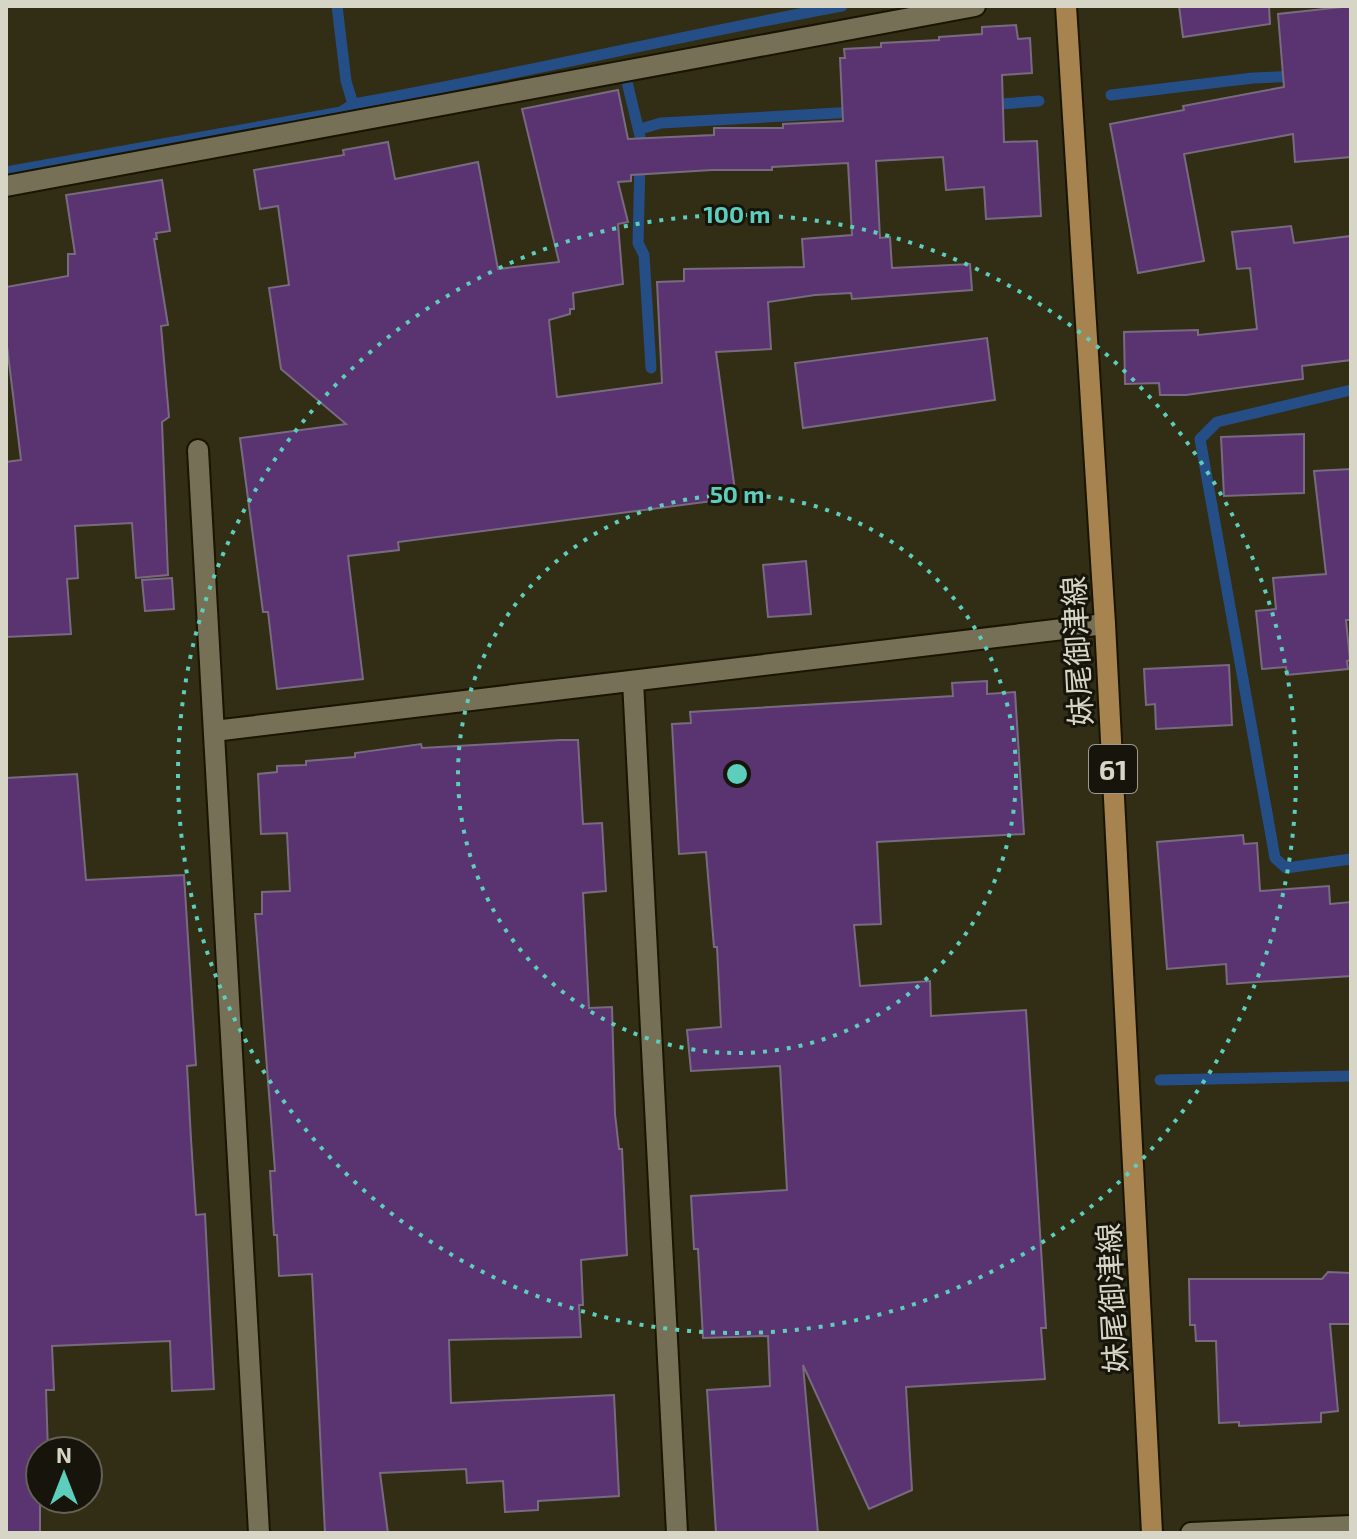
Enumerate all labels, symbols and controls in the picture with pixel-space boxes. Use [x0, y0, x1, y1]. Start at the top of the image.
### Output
text: 100 m [704, 199, 770, 228]
text: 50 m [710, 479, 764, 508]
street label: 妹尾御津線 [1054, 575, 1098, 727]
road number: 61 [1089, 745, 1137, 793]
centre of rings [723, 760, 751, 788]
street label: 妹尾御津線 [1089, 1222, 1133, 1374]
north arrow [24, 1435, 104, 1515]
text: N [56, 1441, 72, 1467]

